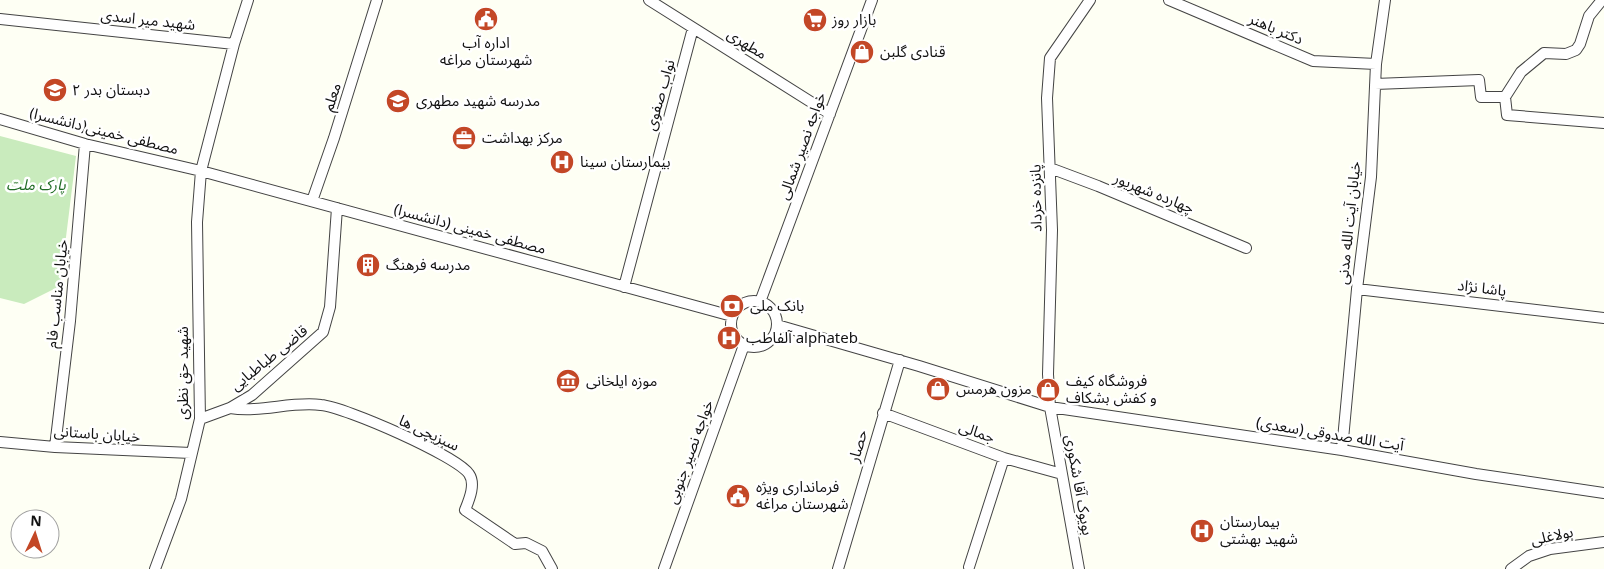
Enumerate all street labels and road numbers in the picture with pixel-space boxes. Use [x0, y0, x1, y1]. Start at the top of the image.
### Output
street label: شهید میر اسدی [99, 0, 197, 41]
street label: دکتر باهنر [1243, 3, 1308, 55]
street label: مطهری [720, 19, 774, 69]
street label: نواب صفوی [635, 56, 685, 134]
street label: معلم [312, 78, 352, 116]
street label: خواجه نصیر شمالی [768, 87, 836, 205]
street label: (دانشسرا)مصطفی خمینی [26, 97, 182, 165]
street label: خیابان آیت الله مدنی [1327, 160, 1371, 286]
street label: چهارده شهریور [1108, 162, 1200, 224]
street label: پانزده خرداد [1019, 164, 1053, 232]
street label: مصطفی خمینی (دانشسرا) [390, 193, 550, 265]
street label: خیابان مناسب فام [35, 238, 79, 350]
street label: پاشا نژاد [1456, 269, 1508, 307]
street label: قاضی طباطبایی [222, 316, 316, 400]
street label: شهید حق نظری [167, 326, 199, 420]
street label: خواجه نصیر جنوبی [656, 395, 724, 509]
street label: سبزیچی ها [393, 405, 465, 461]
street label: آیت الله صدوقی (سعدی) [1254, 407, 1407, 462]
street label: جمالی [954, 411, 1000, 453]
street label: خیابان باستانی [53, 415, 141, 453]
street label: حصار [838, 426, 878, 467]
street label: بویوک آقا شکوری [1054, 432, 1104, 538]
street label: بولاغلی [1528, 516, 1576, 556]

